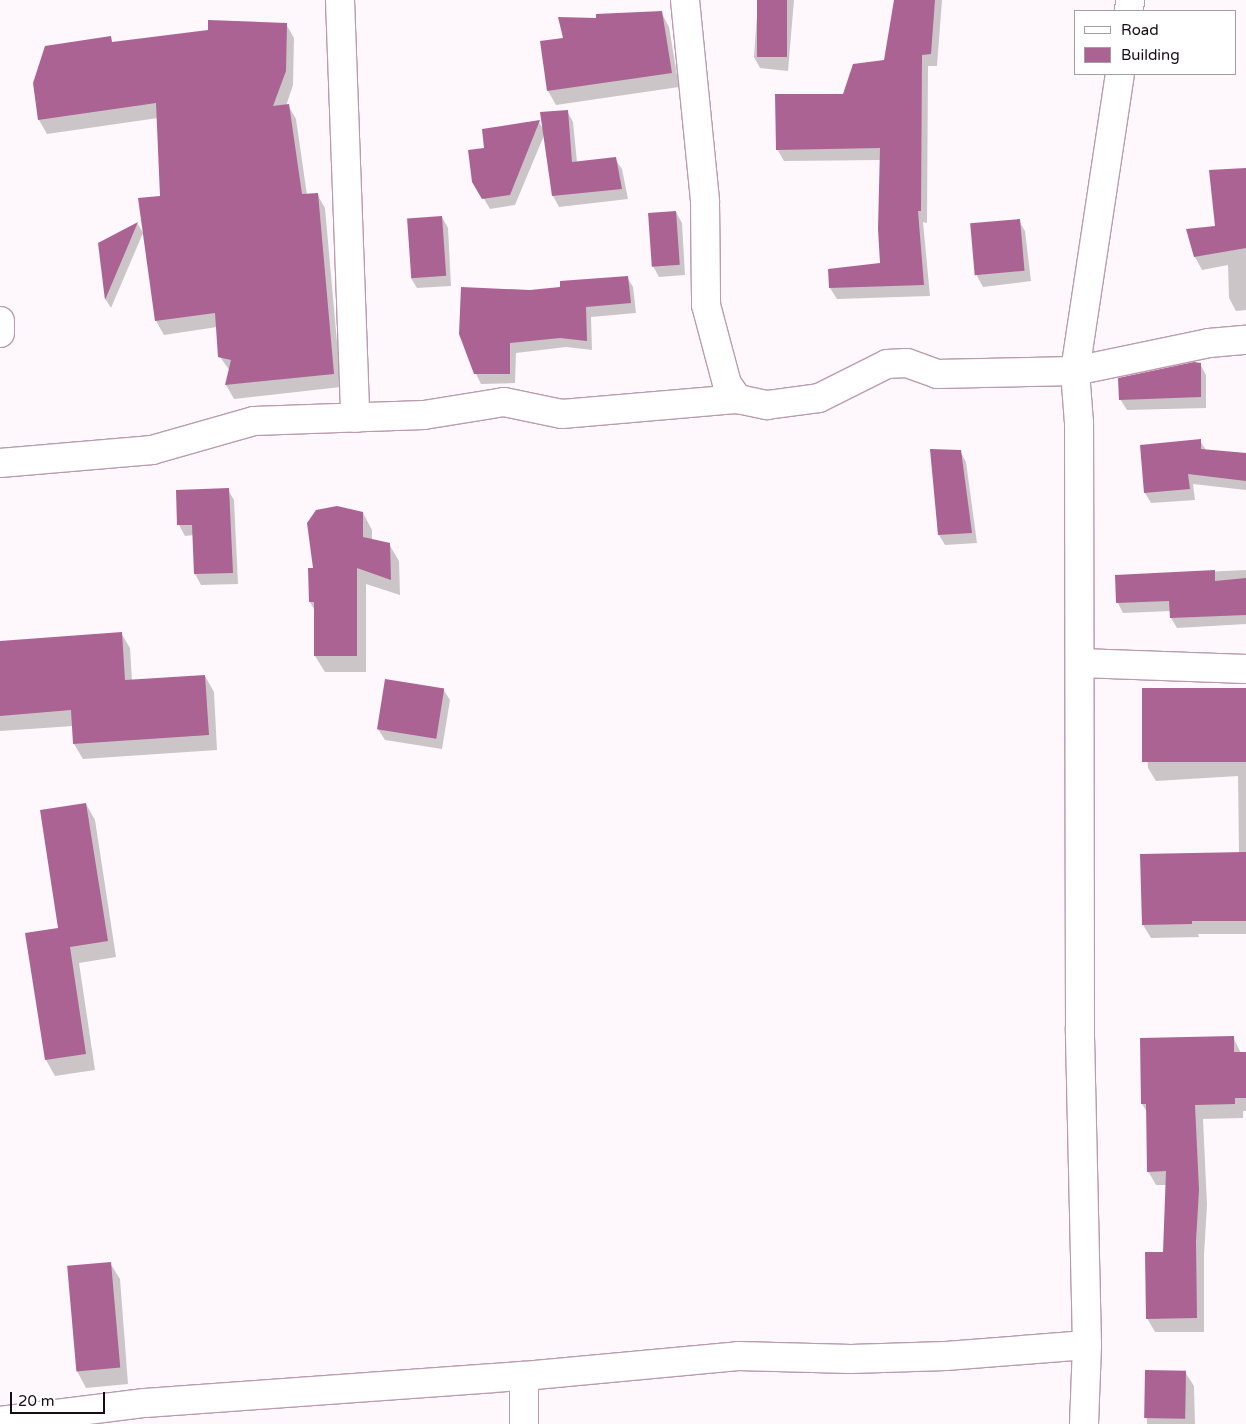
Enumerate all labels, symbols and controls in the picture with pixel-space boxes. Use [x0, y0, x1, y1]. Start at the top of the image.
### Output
legend [1074, 10, 1236, 75]
text: Road [1121, 21, 1159, 39]
text: Building [1121, 46, 1180, 64]
scale bar [12, 1382, 108, 1414]
text: 20 m [18, 1392, 55, 1410]

